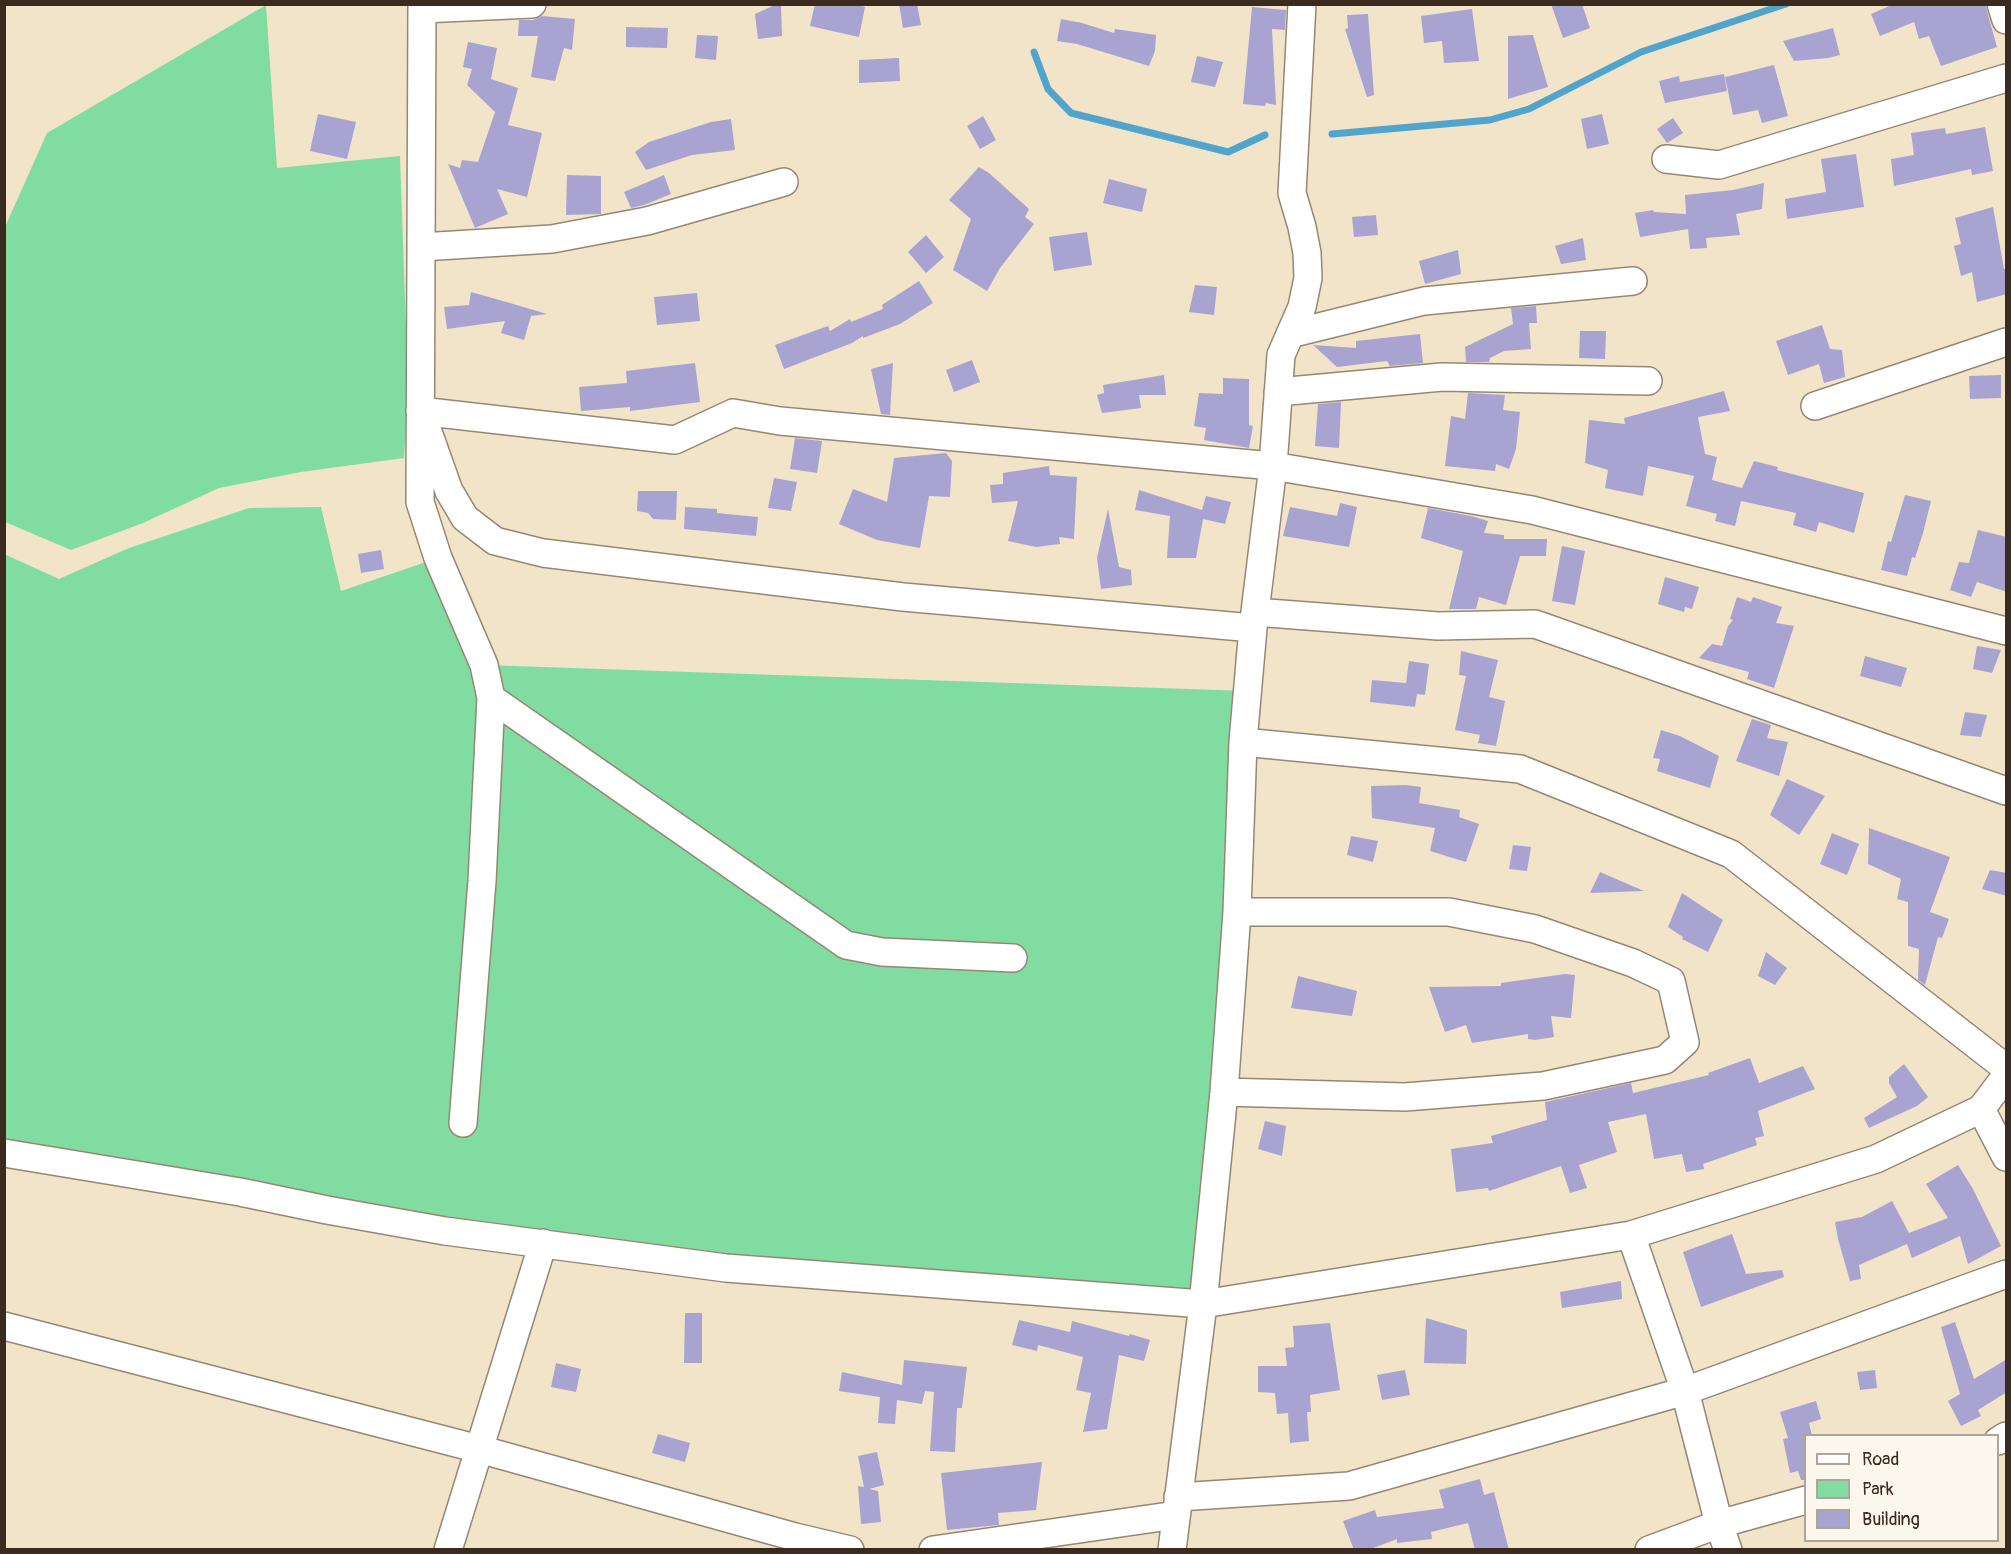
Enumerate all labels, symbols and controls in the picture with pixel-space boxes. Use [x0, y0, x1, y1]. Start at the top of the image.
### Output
legend [1804, 1434, 1999, 1542]
text: Road [1862, 1448, 1899, 1471]
text: Park [1862, 1478, 1894, 1501]
text: Building [1862, 1508, 1920, 1531]

